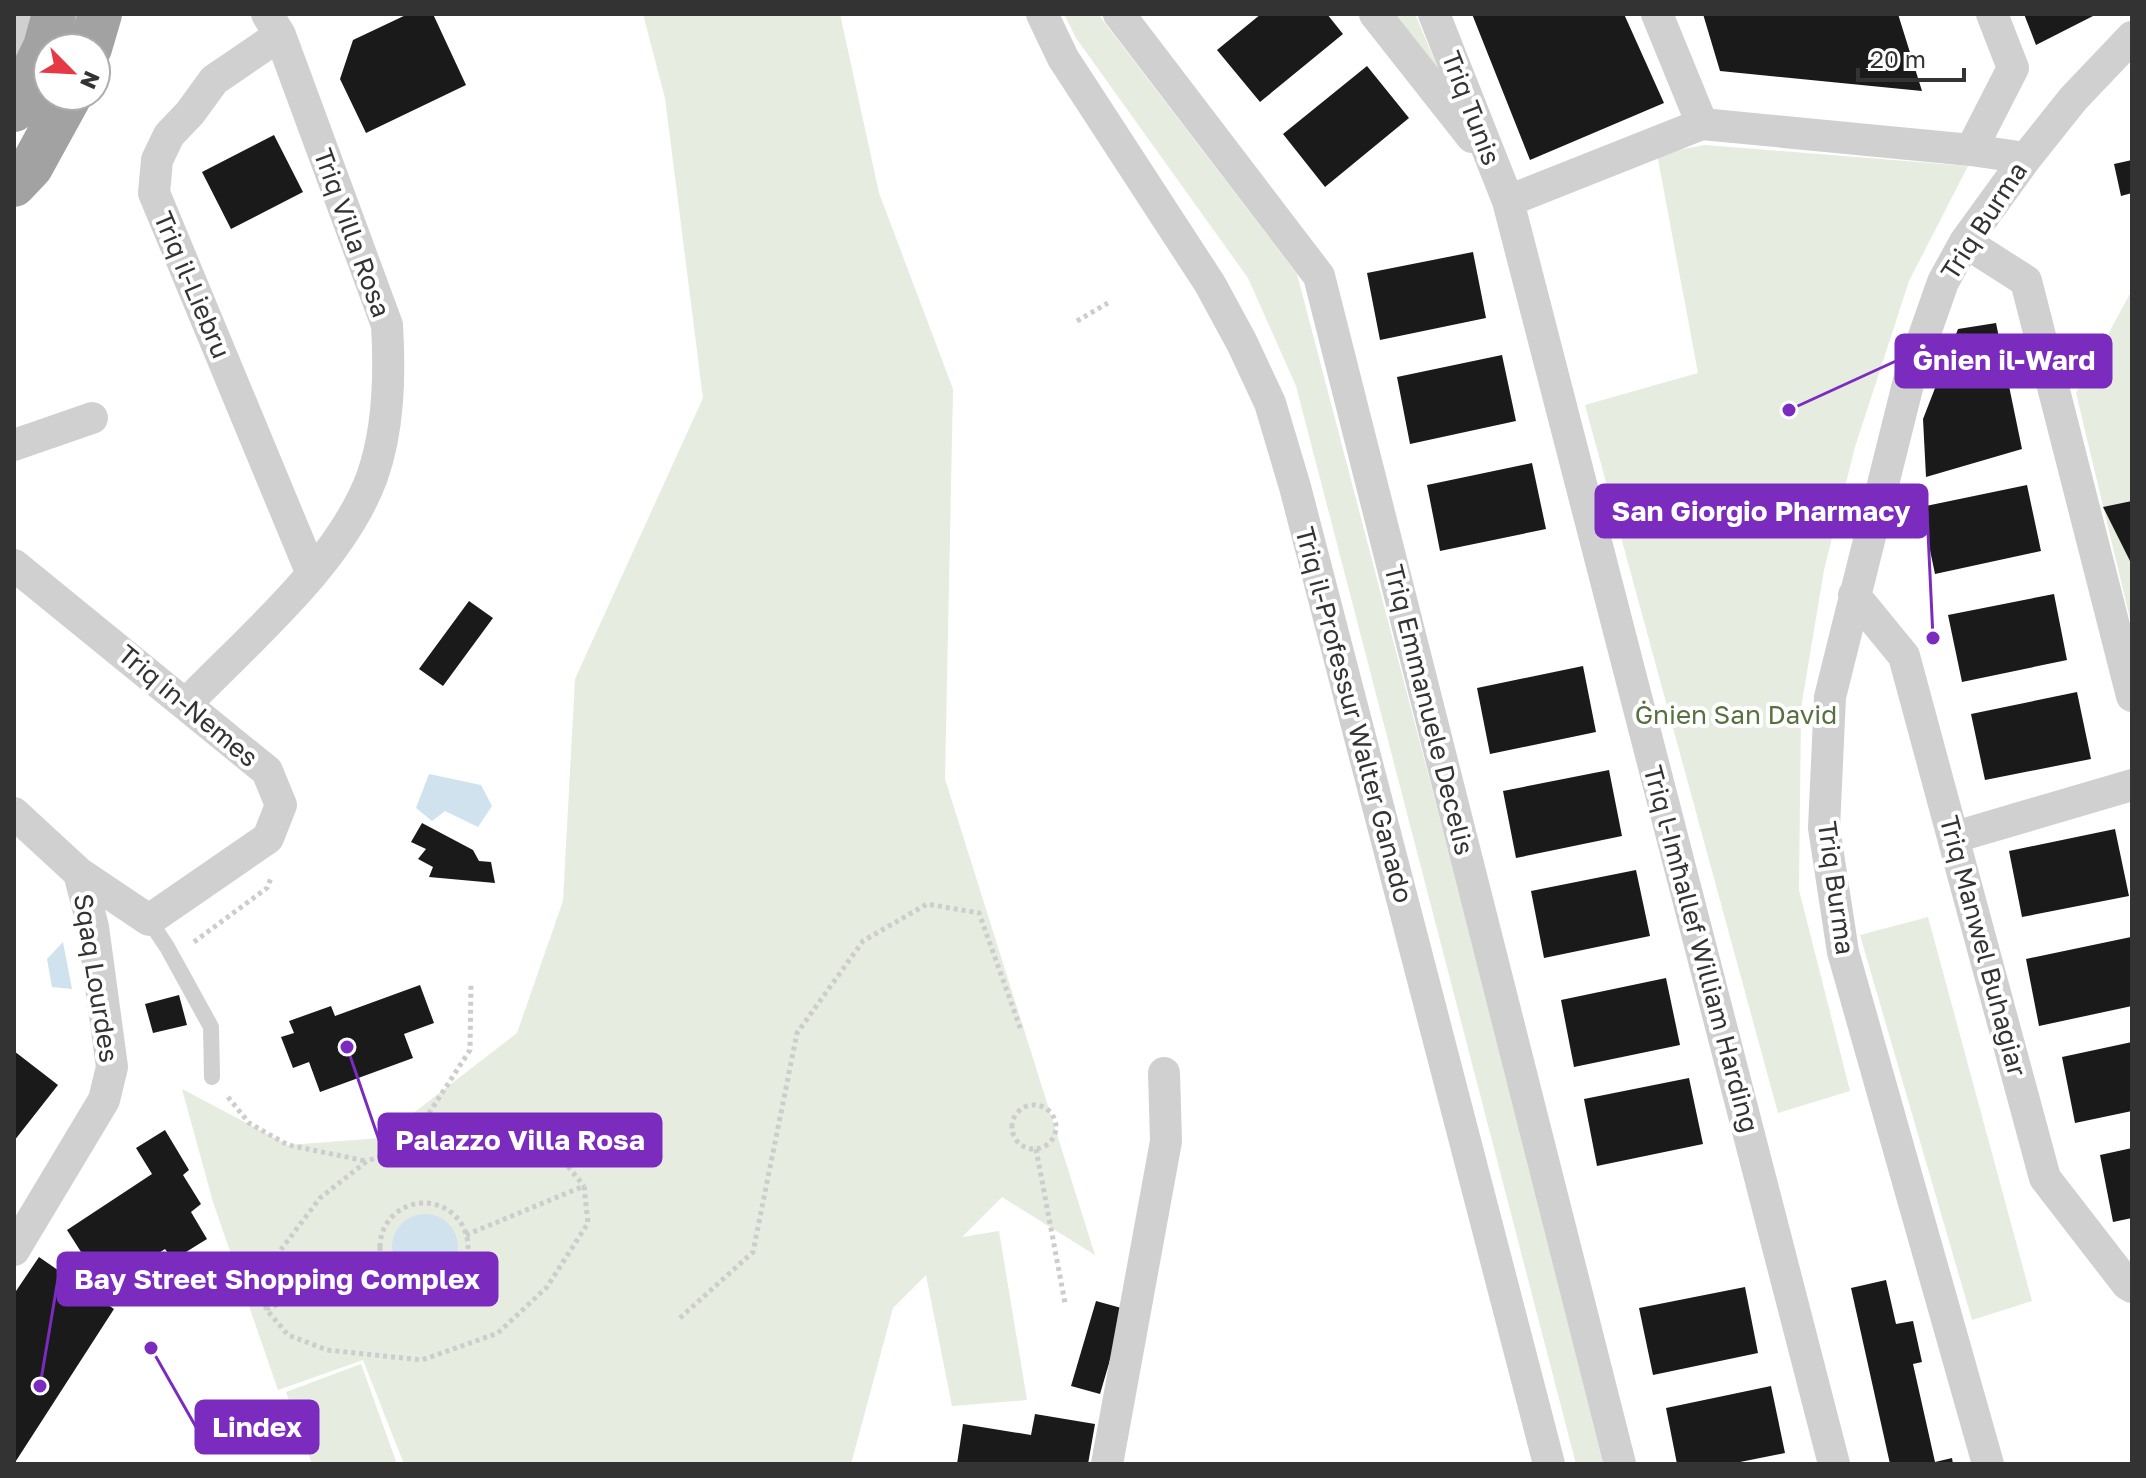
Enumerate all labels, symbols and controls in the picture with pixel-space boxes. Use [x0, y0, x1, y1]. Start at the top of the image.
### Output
north arrow [32, 32, 112, 112]
scale bar [1858, 32, 1964, 82]
text: 20 m [1870, 44, 1926, 73]
street label: Triq Tunis [1436, 46, 1507, 169]
text: N [75, 67, 106, 93]
street label: Triq Villa Rosa [308, 144, 397, 321]
street label: Triq Burma [1934, 156, 2033, 286]
street label: Triq il-Liebru [148, 207, 237, 363]
callout: Ġnien il-Ward [1896, 335, 2111, 387]
text: Ġnien il-Ward [1913, 343, 2095, 376]
callout: San Giorgio Pharmacy [1596, 485, 1927, 537]
text: San Giorgio Pharmacy [1611, 494, 1911, 527]
street label: Triq il-Professur Walter Ganado [1289, 524, 1420, 906]
street label: Triq Emmanuele Decelis [1378, 562, 1481, 858]
street label: Triq in-Nemes [112, 638, 265, 773]
park label: Ġnien San David [1635, 699, 1837, 730]
street label: Triq l-Imħallef William Harding [1638, 762, 1765, 1136]
street label: Triq Manwel Buhagiar [1934, 812, 2033, 1080]
street label: Triq Burma [1812, 819, 1861, 957]
street label: Sqaq Lourdes [68, 891, 125, 1065]
callout: Palazzo Villa Rosa [379, 1114, 661, 1166]
text: Palazzo Villa Rosa [395, 1123, 645, 1156]
callout: Bay Street Shopping Complex [58, 1253, 497, 1305]
text: Bay Street Shopping Complex [74, 1262, 480, 1295]
callout: Lindex [196, 1401, 318, 1453]
text: Lindex [212, 1410, 302, 1443]

